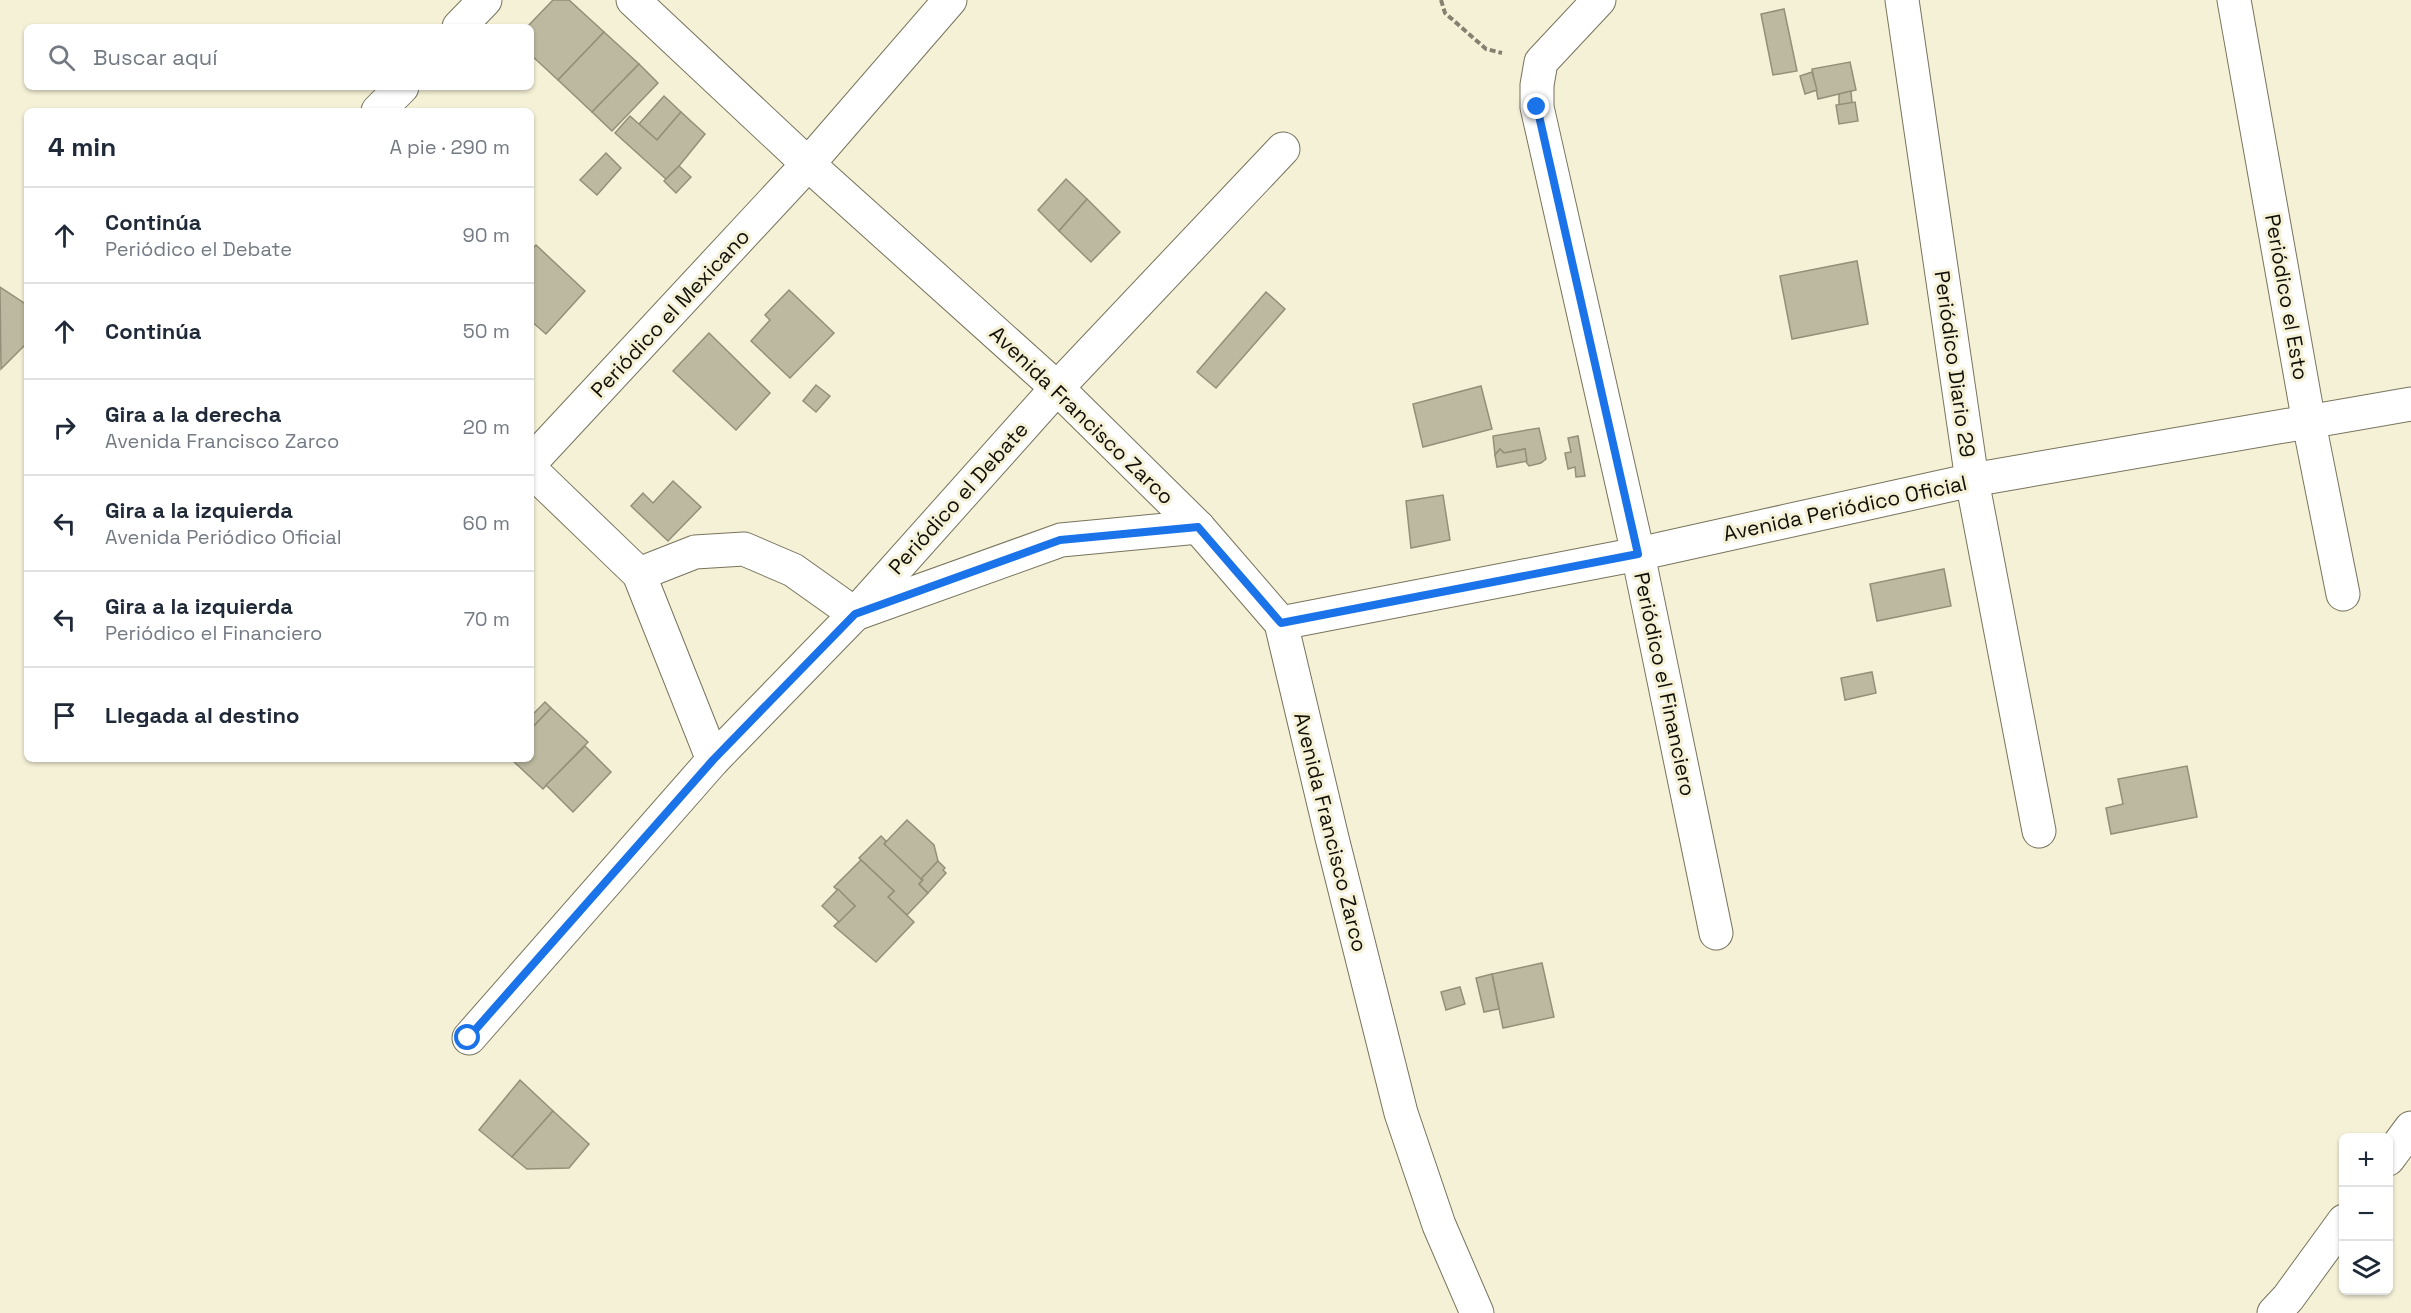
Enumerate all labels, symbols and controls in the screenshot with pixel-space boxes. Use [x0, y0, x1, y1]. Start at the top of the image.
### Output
search box [24, 24, 534, 90]
icon: search [45, 41, 78, 74]
text: Buscar aquí [93, 43, 218, 71]
route end [1523, 93, 1549, 119]
text: 4 min [48, 130, 116, 164]
text: A pie · 290 m [389, 134, 510, 160]
text: Continúa [105, 208, 201, 236]
street label: Periódico el Esto [2259, 212, 2315, 382]
icon: ahead [48, 219, 81, 252]
text: 90 m [463, 222, 510, 248]
street label: Periódico el Mexicano [585, 223, 755, 403]
text: Periódico el Debate [105, 236, 292, 262]
street label: Periódico Diario 29 [1929, 269, 1981, 459]
icon: ahead [48, 315, 81, 348]
text: Continúa [105, 317, 201, 345]
text: 50 m [463, 318, 510, 344]
street label: Avenida Francisco Zarco [984, 320, 1180, 510]
text: Gira a la derecha [105, 400, 282, 428]
icon: right [48, 411, 81, 444]
text: 20 m [463, 414, 510, 440]
street label: Periódico el Debate [882, 416, 1034, 580]
text: Avenida Francisco Zarco [105, 428, 339, 454]
street label: Avenida Periódico Oficial [1721, 469, 1969, 547]
text: Gira a la izquierda [105, 496, 293, 524]
icon: left [48, 507, 81, 540]
text: 60 m [463, 510, 510, 536]
text: Avenida Periódico Oficial [105, 524, 342, 550]
street label: Periódico el Financiero [1628, 570, 1702, 798]
text: Gira a la izquierda [105, 592, 293, 620]
icon: left [48, 603, 81, 636]
text: 70 m [464, 606, 510, 632]
text: Periódico el Financiero [105, 620, 322, 646]
icon: arrive [48, 699, 81, 732]
text: Llegada al destino [105, 701, 299, 729]
street label: Avenida Francisco Zarco [1288, 709, 1374, 955]
route start [454, 1024, 480, 1050]
map controls [2339, 1133, 2393, 1295]
button: + [2339, 1133, 2393, 1187]
button: − [2339, 1187, 2393, 1241]
button: layers [2339, 1241, 2393, 1295]

